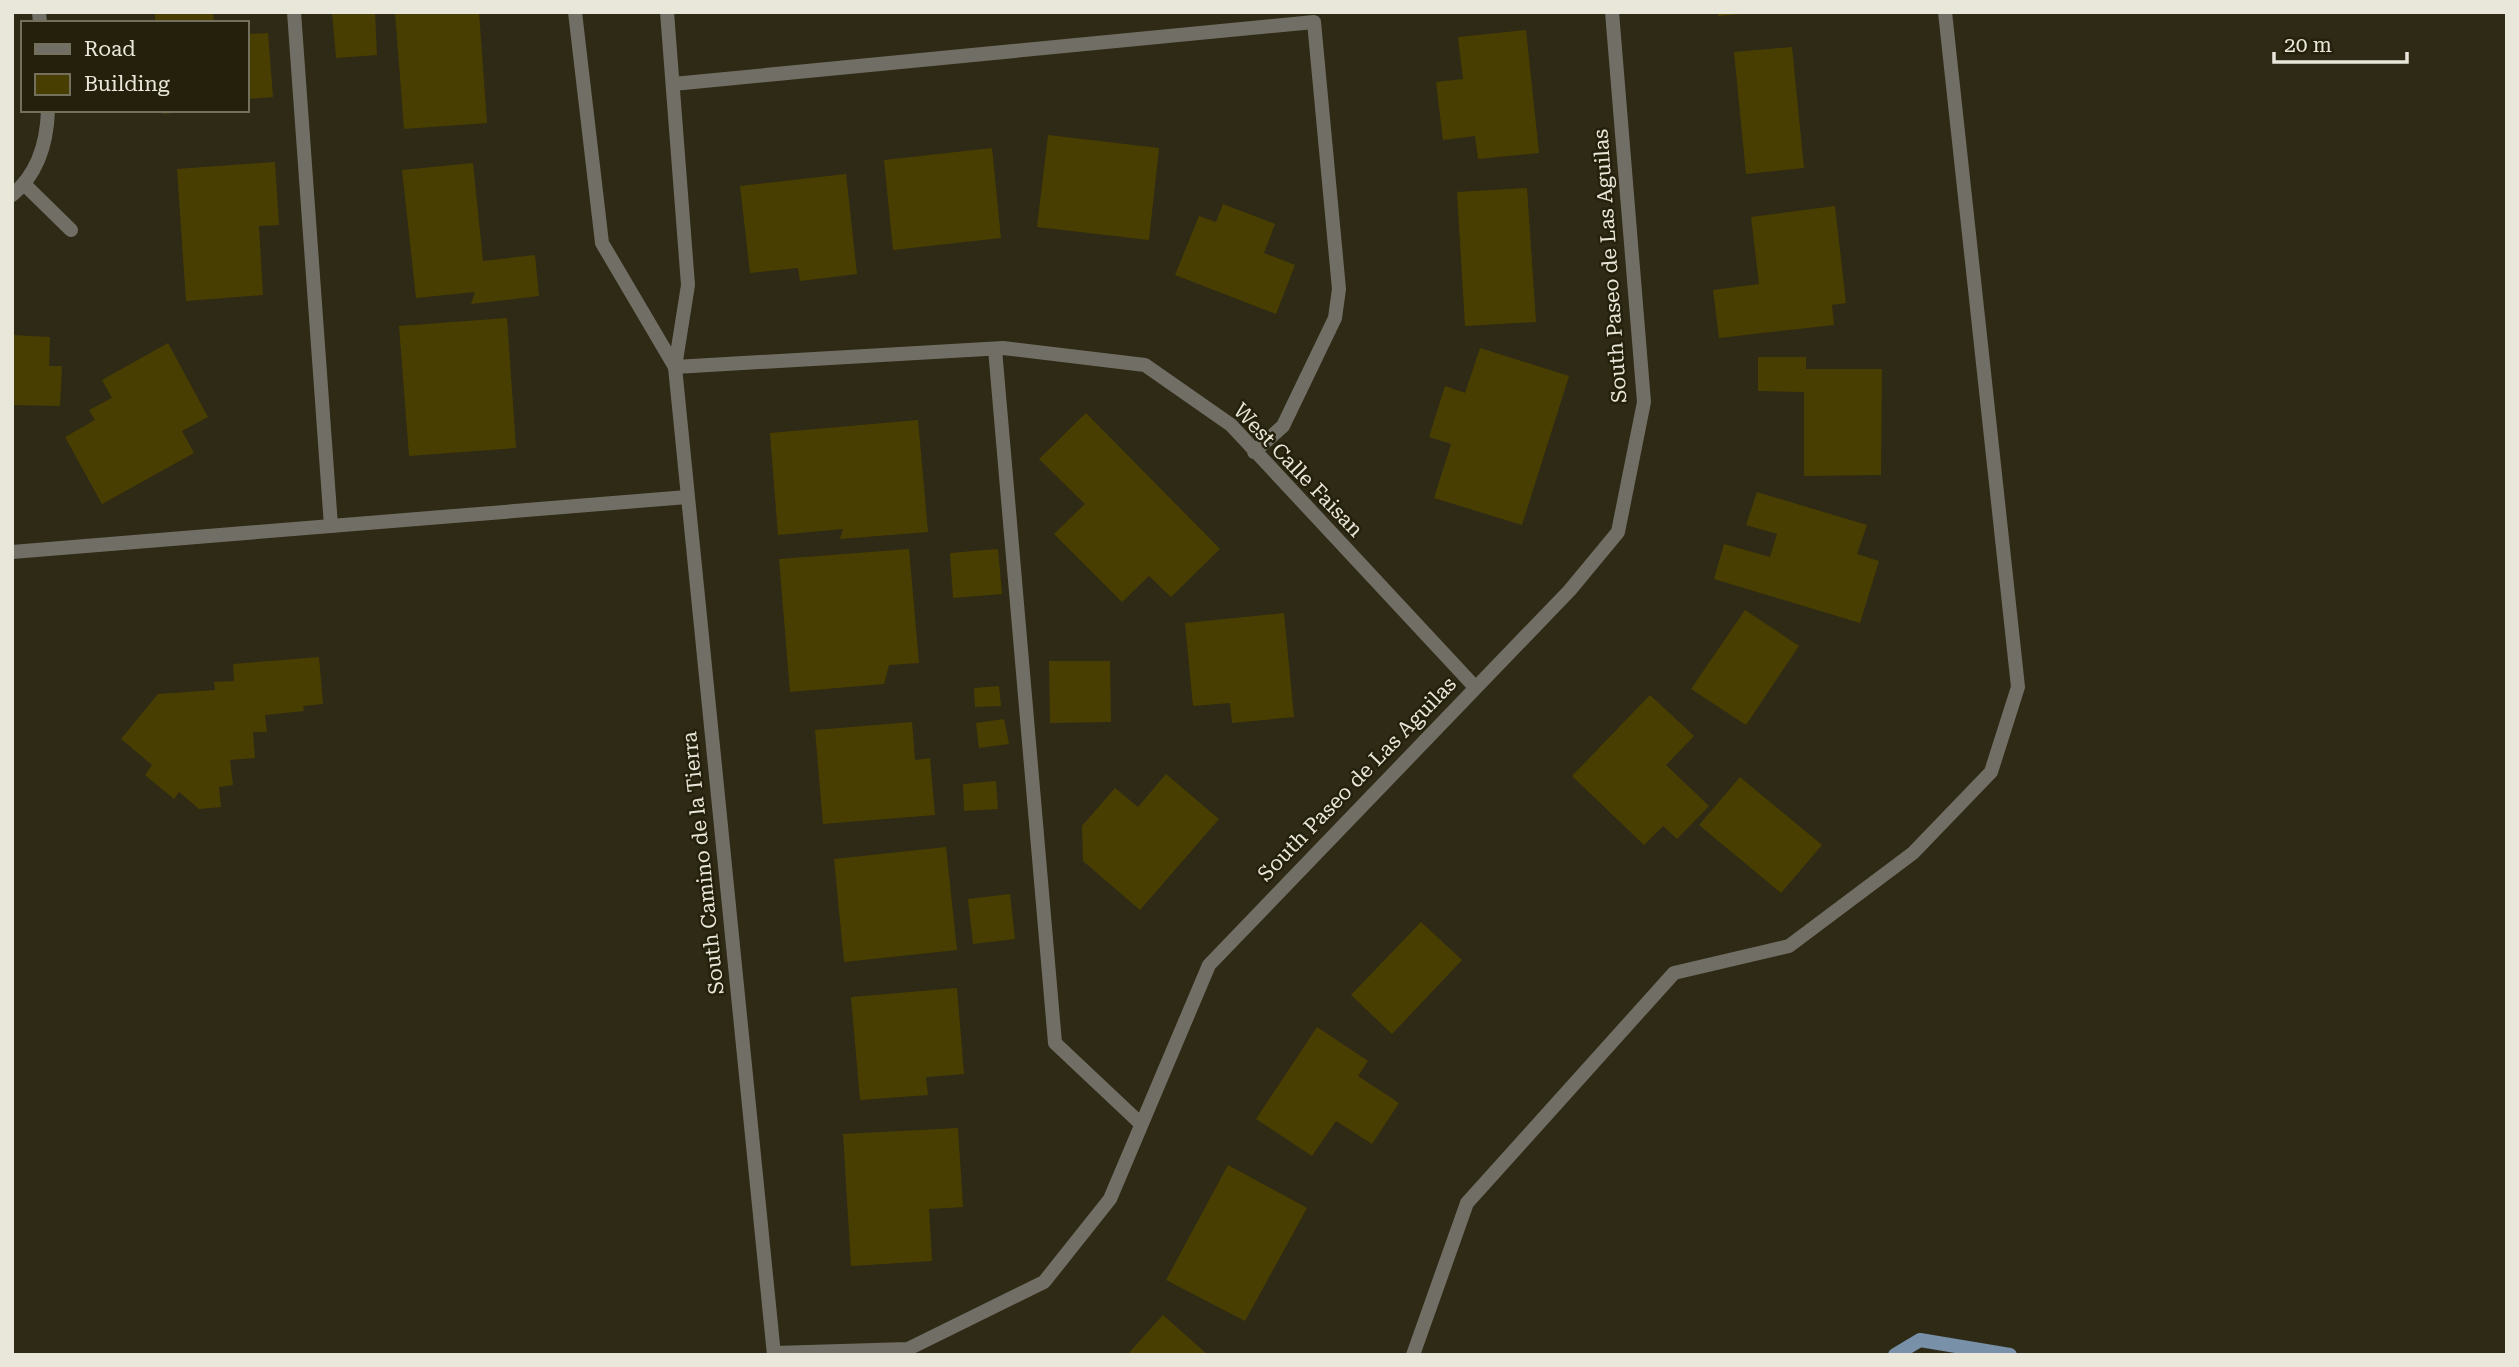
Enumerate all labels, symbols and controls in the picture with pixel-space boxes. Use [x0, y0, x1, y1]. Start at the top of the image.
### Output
legend [21, 21, 248, 112]
scale bar [2274, 21, 2407, 65]
text: 20 m [2284, 33, 2332, 57]
text: Road [84, 37, 136, 61]
text: Building [84, 72, 170, 96]
street label: South Paseo de Las Aguilas [1588, 128, 1632, 404]
street label: West Calle Faisan [1228, 398, 1368, 542]
street label: South Paseo de Las Aguilas [1253, 672, 1461, 886]
street label: South Camino de la Tierra [677, 730, 729, 996]

